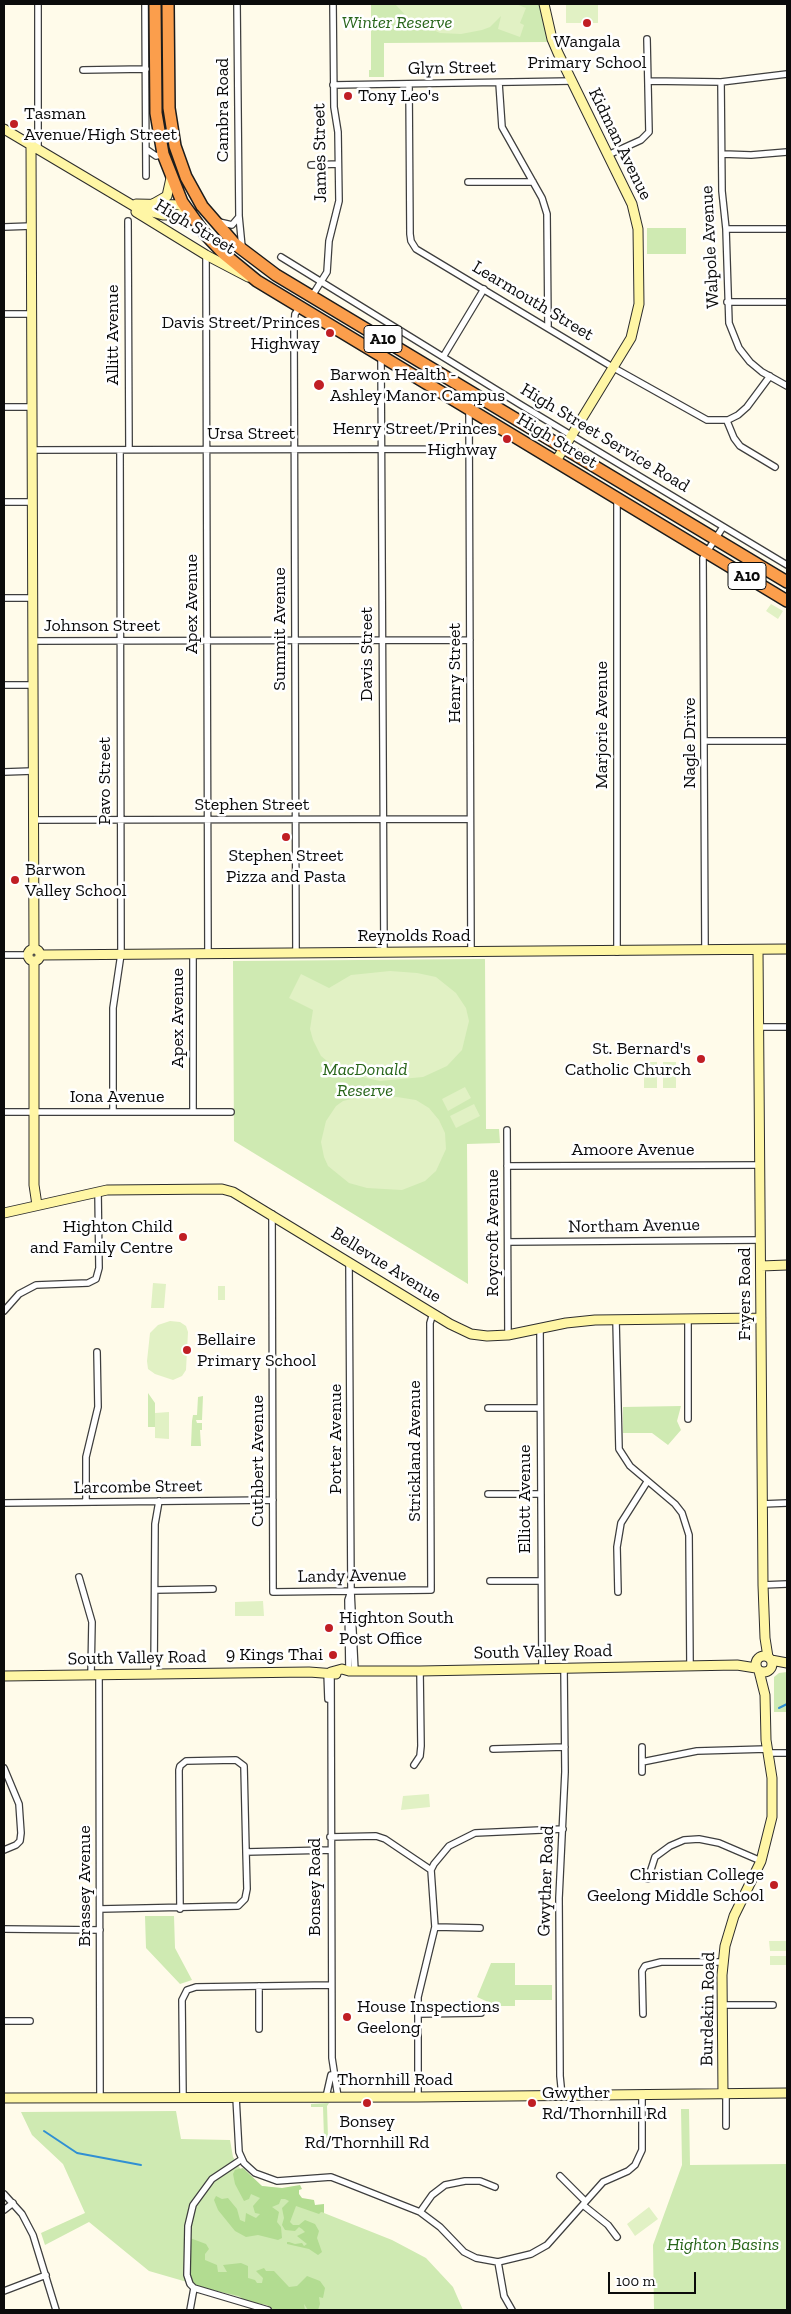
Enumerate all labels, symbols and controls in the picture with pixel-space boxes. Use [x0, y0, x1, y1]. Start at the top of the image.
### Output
park label: Winter Reserve [342, 12, 452, 34]
marker: Wangala Primary School [581, 17, 593, 29]
place label: Wangala Primary School [527, 31, 647, 74]
street label: Glyn Street [408, 56, 496, 80]
street label: Cambra Road [212, 58, 234, 162]
street label: Kidman Avenue [584, 84, 656, 204]
place label: Tony Leo's [358, 85, 439, 107]
marker: Tony Leo's [342, 90, 354, 102]
place label: Tasman Avenue/High Street [24, 103, 177, 146]
street label: James Street [308, 103, 332, 203]
marker: Tasman Avenue/High Street [8, 118, 20, 130]
street label: Walpole Avenue [696, 185, 724, 309]
street label: High Street [151, 195, 239, 259]
street label: Learmouth Street [468, 256, 598, 346]
street label: Allitt Avenue [102, 285, 124, 385]
place label: Davis Street/Princes Highway [161, 312, 320, 354]
road number: A10 [364, 326, 402, 352]
marker: Davis Street/Princes Highway [324, 327, 336, 339]
place label: Barwon Health - Ashley Manor Campus [330, 364, 505, 406]
marker: Barwon Health - Ashley Manor Campus [312, 378, 326, 392]
street label: High Street Service Road [516, 379, 694, 497]
street label: High Street [513, 409, 601, 473]
place label: Henry Street/Princes Highway [333, 418, 497, 460]
street label: Ursa Street [207, 423, 295, 445]
marker: Henry Street/Princes Highway [501, 433, 513, 445]
street label: Apex Avenue [181, 554, 203, 654]
road number: A10 [728, 562, 766, 590]
street label: Summit Avenue [269, 567, 291, 691]
street label: Davis Street [356, 607, 378, 701]
street label: Johnson Street [44, 615, 160, 637]
street label: Henry Street [444, 623, 466, 723]
street label: Marjorie Avenue [591, 661, 613, 789]
street label: Nagle Drive [679, 697, 701, 789]
street label: Pavo Street [94, 737, 116, 825]
street label: Stephen Street [194, 794, 310, 816]
marker: Stephen Street Pizza and Pasta [280, 831, 292, 843]
place label: Stephen Street Pizza and Pasta [226, 845, 346, 888]
place label: Barwon Valley School [25, 859, 126, 902]
marker: Barwon Valley School [9, 874, 21, 886]
street label: Reynolds Road [357, 925, 471, 947]
street label: Apex Avenue [167, 968, 189, 1068]
place label: St. Bernard's Catholic Church [565, 1038, 691, 1080]
marker: St. Bernard's Catholic Church [695, 1053, 707, 1065]
park label: MacDonald Reserve [323, 1059, 407, 1102]
street label: Iona Avenue [70, 1086, 164, 1108]
street label: Amoore Avenue [572, 1139, 694, 1161]
street label: Roycroft Avenue [482, 1169, 504, 1297]
street label: Northam Avenue [568, 1214, 700, 1238]
place label: Highton Child and Family Centre [30, 1216, 173, 1258]
street label: Bellevue Avenue [327, 1222, 445, 1308]
marker: Highton Child and Family Centre [177, 1231, 189, 1243]
street label: Fryers Road [734, 1247, 756, 1341]
place label: Bellaire Primary School [197, 1329, 316, 1372]
marker: Bellaire Primary School [181, 1344, 193, 1356]
street label: Strickland Avenue [404, 1380, 426, 1522]
street label: Porter Avenue [325, 1384, 347, 1494]
street label: Cuthbert Avenue [247, 1395, 269, 1527]
street label: Elliott Avenue [514, 1445, 536, 1553]
street label: Larcombe Street [73, 1475, 203, 1499]
street label: Landy Avenue [297, 1564, 407, 1588]
place label: Highton South Post Office [339, 1607, 454, 1650]
marker: Highton South Post Office [323, 1622, 335, 1634]
street label: South Valley Road [473, 1640, 613, 1664]
place label: 9 Kings Thai [226, 1644, 323, 1666]
street label: South Valley Road [67, 1646, 207, 1670]
marker: 9 Kings Thai [327, 1649, 339, 1661]
street label: Brassey Avenue [74, 1825, 96, 1947]
street label: Gwyther Road [533, 1825, 559, 1937]
street label: Bonsey Road [304, 1838, 326, 1936]
place label: Christian College Geelong Middle School [587, 1864, 764, 1906]
marker: Christian College Geelong Middle School [768, 1879, 780, 1891]
street label: Burdekin Road [696, 1952, 720, 2066]
place label: House Inspections Geelong [357, 1996, 500, 2038]
marker: House Inspections Geelong [341, 2011, 353, 2023]
street label: Thornhill Road [337, 2069, 453, 2091]
place label: Gwyther Rd/Thornhill Rd [542, 2082, 667, 2124]
marker: Bonsey Rd/Thornhill Rd [361, 2097, 373, 2109]
marker: Gwyther Rd/Thornhill Rd [526, 2097, 538, 2109]
place label: Bonsey Rd/Thornhill Rd [305, 2111, 429, 2154]
park label: Highton Basins [667, 2234, 779, 2256]
scale bar [611, 2262, 698, 2294]
text: 100 m [616, 2272, 655, 2290]

